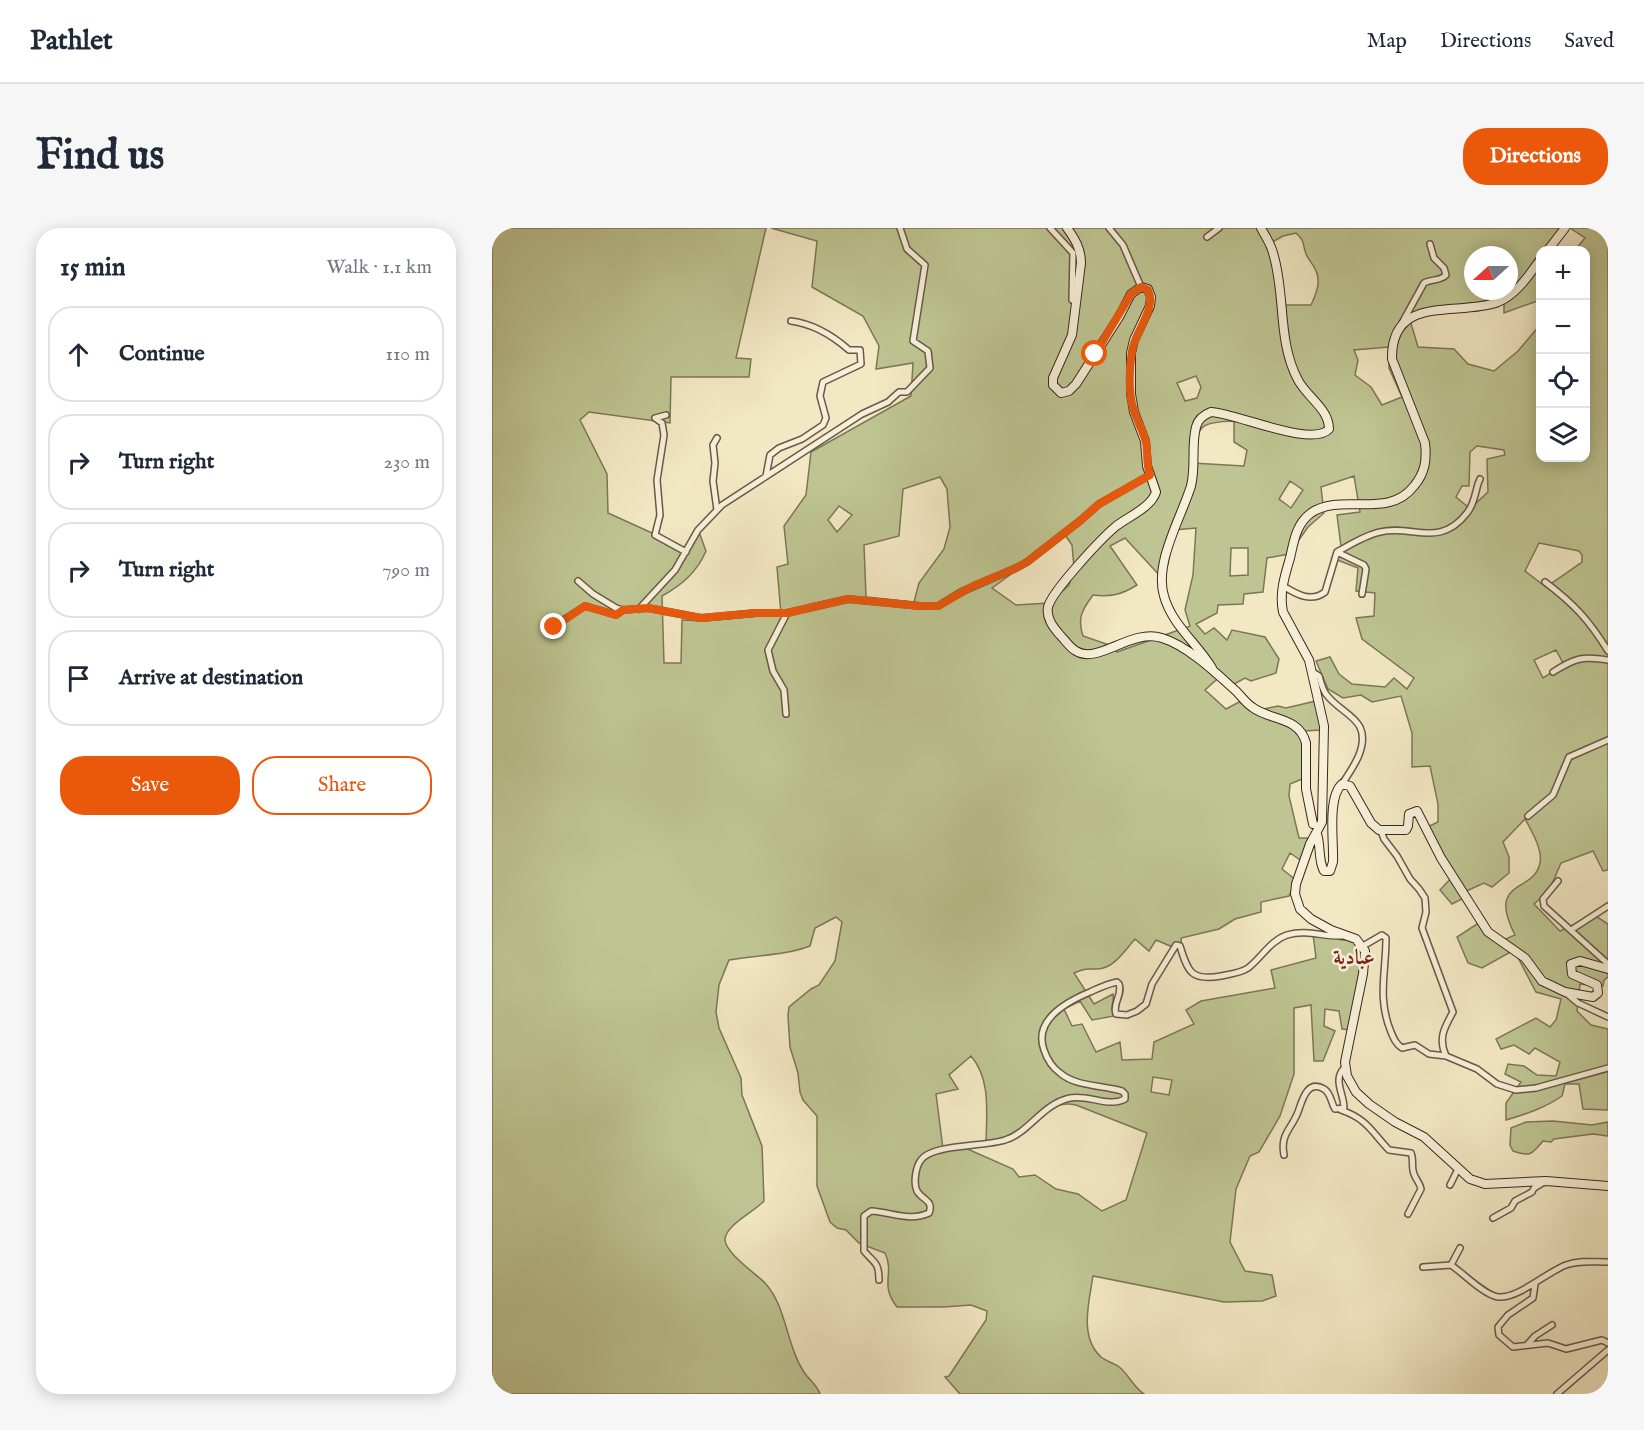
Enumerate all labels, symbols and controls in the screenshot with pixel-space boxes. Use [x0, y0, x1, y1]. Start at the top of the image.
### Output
text: Pathlet [30, 24, 113, 59]
text: Map [1367, 28, 1407, 55]
text: Directions [1440, 28, 1531, 55]
text: Saved [1564, 28, 1614, 55]
button: Directions [1463, 128, 1608, 185]
text: Find us [36, 130, 164, 183]
north arrow [1464, 246, 1518, 300]
map controls [1536, 246, 1590, 462]
button: + [1536, 246, 1590, 300]
text: 15 min [60, 251, 126, 284]
text: Walk · 1.1 km [327, 255, 432, 280]
button: − [1536, 300, 1590, 354]
icon: ahead [62, 338, 95, 371]
text: Continue [119, 340, 205, 368]
route start [1081, 340, 1107, 366]
text: 110 m [386, 342, 430, 367]
button: locate [1536, 354, 1590, 408]
button: layers [1536, 408, 1590, 462]
icon: right [62, 446, 95, 479]
text: Turn right [119, 448, 214, 476]
text: 230 m [384, 450, 430, 475]
icon: right [62, 554, 95, 587]
text: Turn right [119, 556, 214, 584]
text: 790 m [382, 558, 430, 583]
route end [540, 613, 566, 639]
icon: arrive [62, 662, 95, 695]
text: Arrive at destination [119, 664, 303, 692]
button: Save [60, 756, 240, 815]
button: Share [252, 756, 432, 815]
district label: عبادية [1333, 945, 1375, 972]

